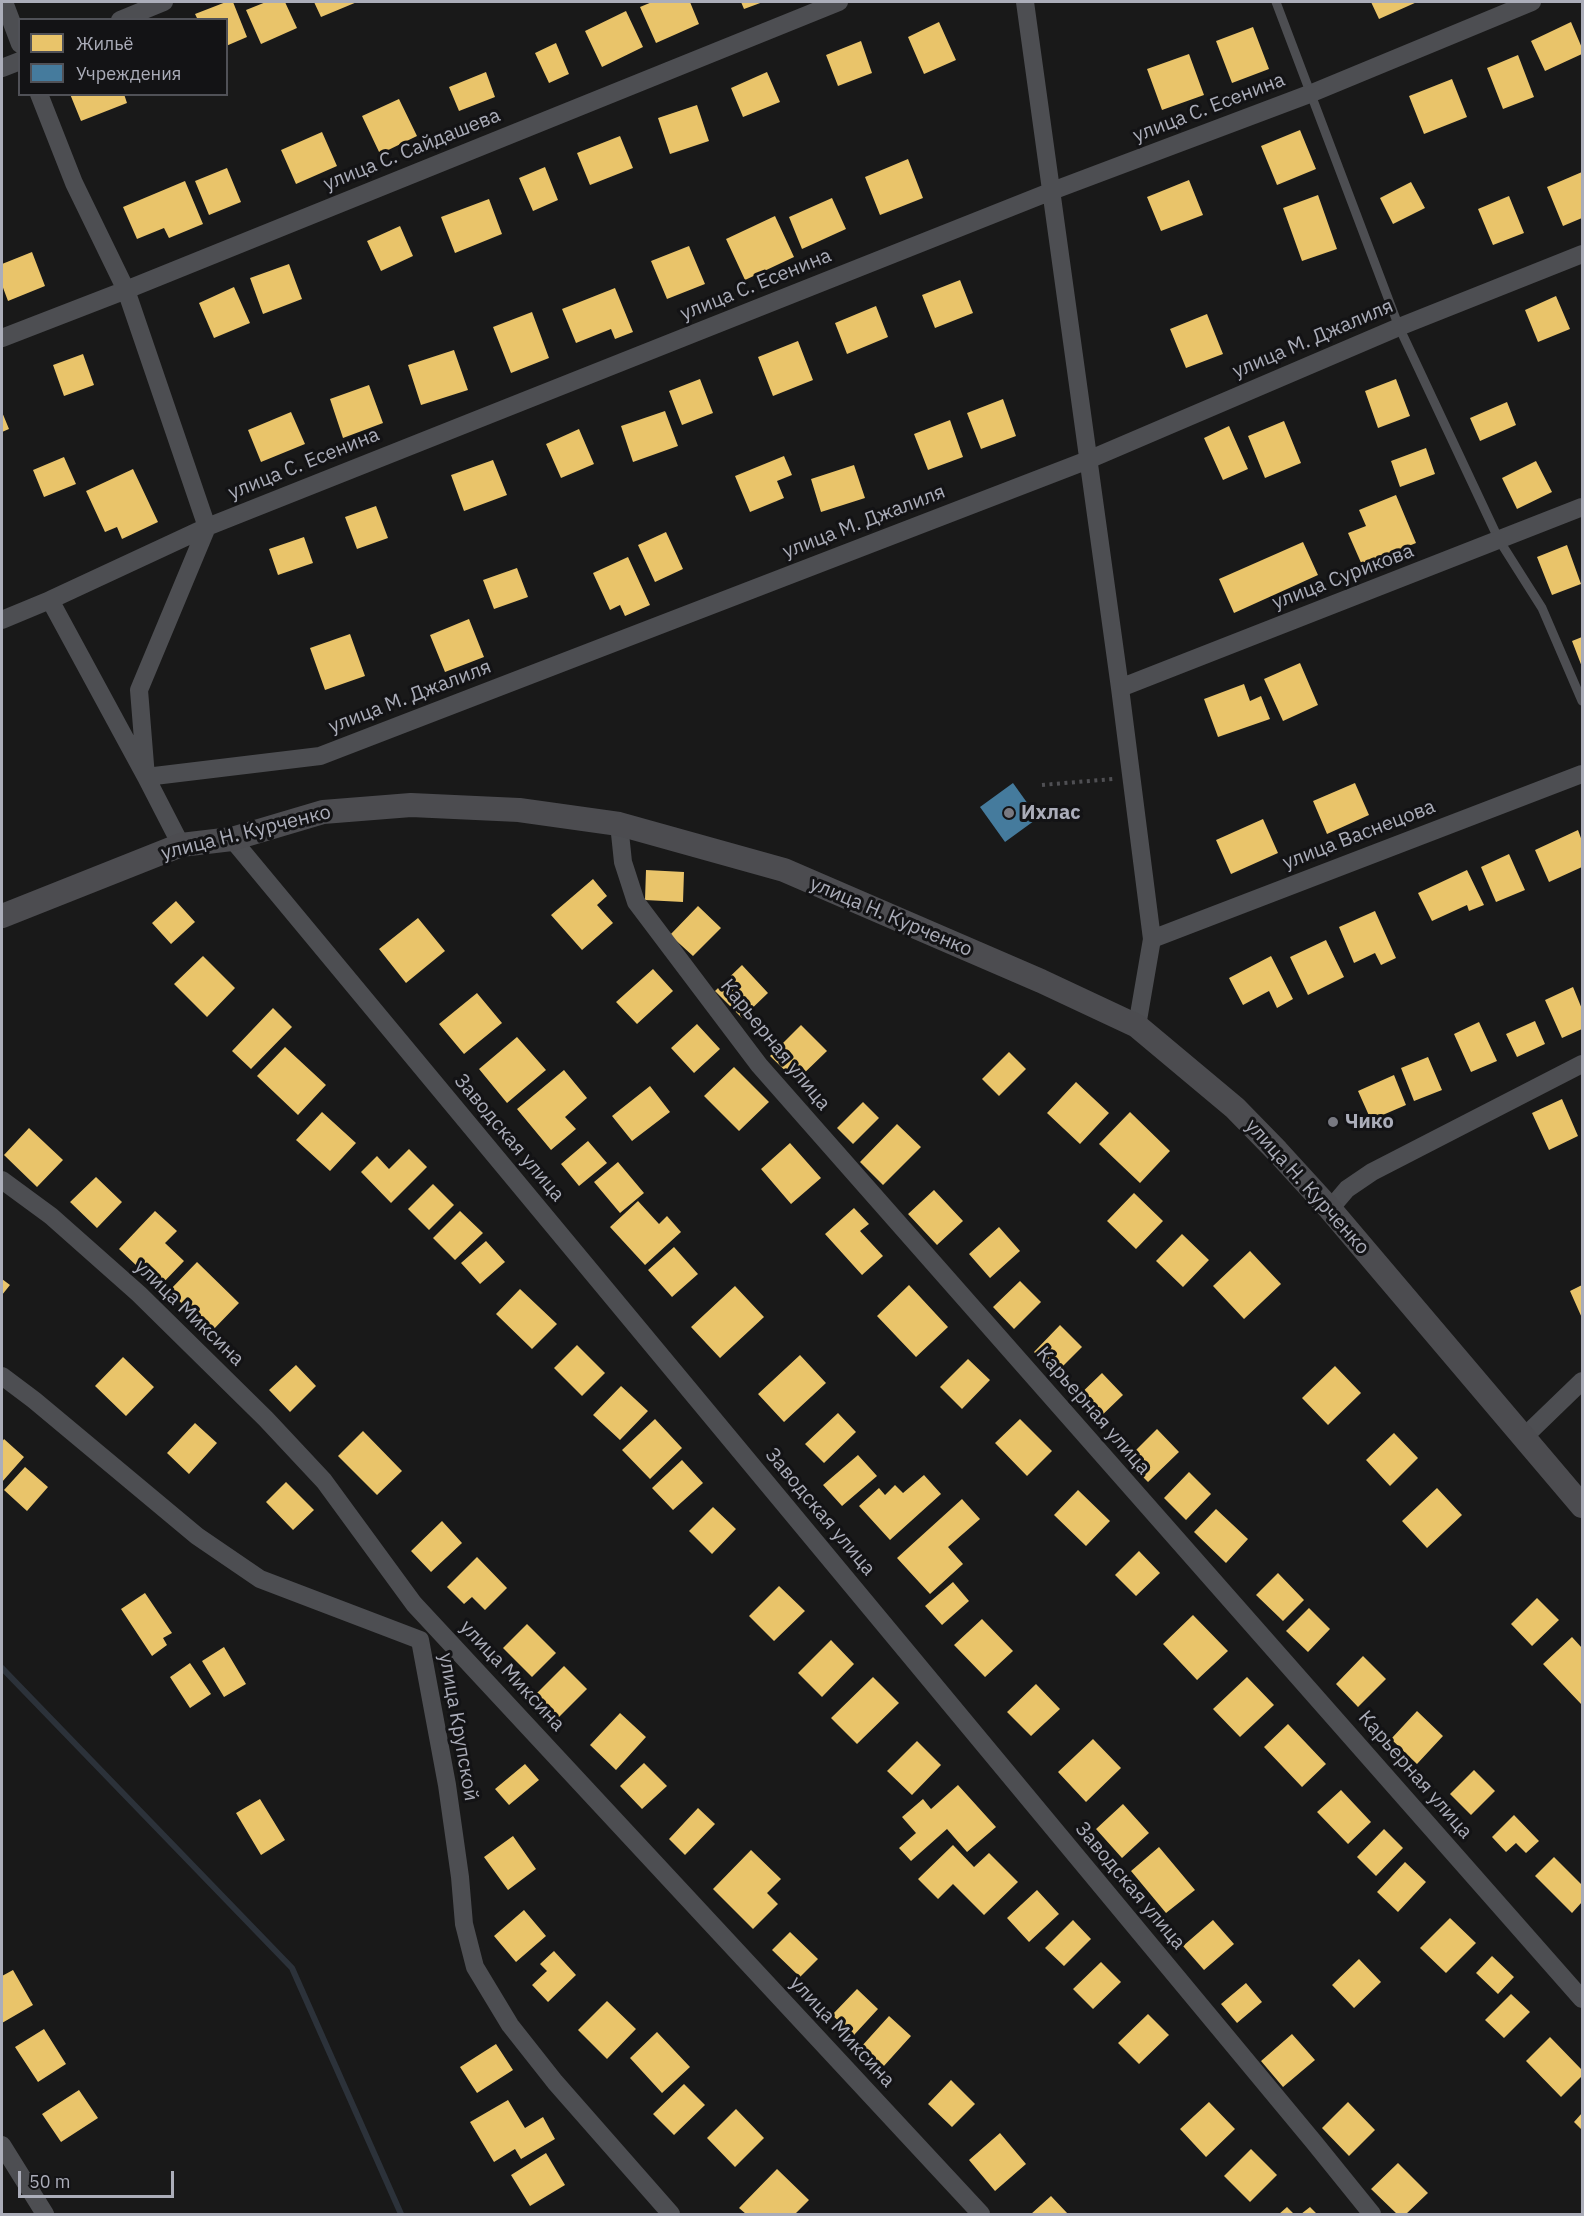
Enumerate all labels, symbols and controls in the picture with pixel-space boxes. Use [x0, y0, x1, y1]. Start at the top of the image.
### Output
legend [18, 18, 228, 96]
text: Жильё [76, 32, 133, 55]
text: Учреждения [76, 62, 181, 85]
street label: улица С. Есенина [1130, 68, 1288, 148]
street label: улица С. Сайдашева [320, 104, 504, 196]
street label: улица С. Есенина [677, 244, 835, 326]
street label: улица М. Джалиля [1229, 294, 1397, 384]
street label: улица С. Есенина [225, 423, 383, 505]
street label: улица М. Джалиля [779, 480, 949, 564]
street label: улица Сурикова [1269, 539, 1417, 615]
street label: улица М. Джалиля [325, 655, 495, 739]
street label: улица Васнецова [1279, 795, 1439, 875]
street label: улица Н. Курченко [159, 800, 333, 866]
place label: Ихлас [1021, 801, 1081, 825]
marker: Ихлас [1002, 806, 1016, 820]
street label: улица Н. Курченко [806, 872, 976, 962]
street label: Карьерная улица [715, 975, 835, 1115]
street label: Заводская улица [449, 1069, 569, 1207]
place label: Чико [1345, 1110, 1394, 1134]
street label: улица Н. Курченко [1240, 1114, 1374, 1260]
marker: Чико [1326, 1115, 1340, 1129]
street label: улица Миксина [129, 1255, 249, 1371]
street label: Карьерная улица [1031, 1342, 1155, 1480]
street label: Заводская улица [760, 1443, 880, 1581]
street label: улица Миксина [454, 1616, 570, 1736]
street label: улица Крупской [433, 1651, 483, 1803]
street label: Карьерная улица [1353, 1706, 1477, 1844]
street label: Заводская улица [1070, 1817, 1190, 1955]
street label: улица Миксина [784, 1972, 900, 2092]
scale bar [21, 2159, 177, 2197]
text: 50 m [29, 2170, 71, 2193]

